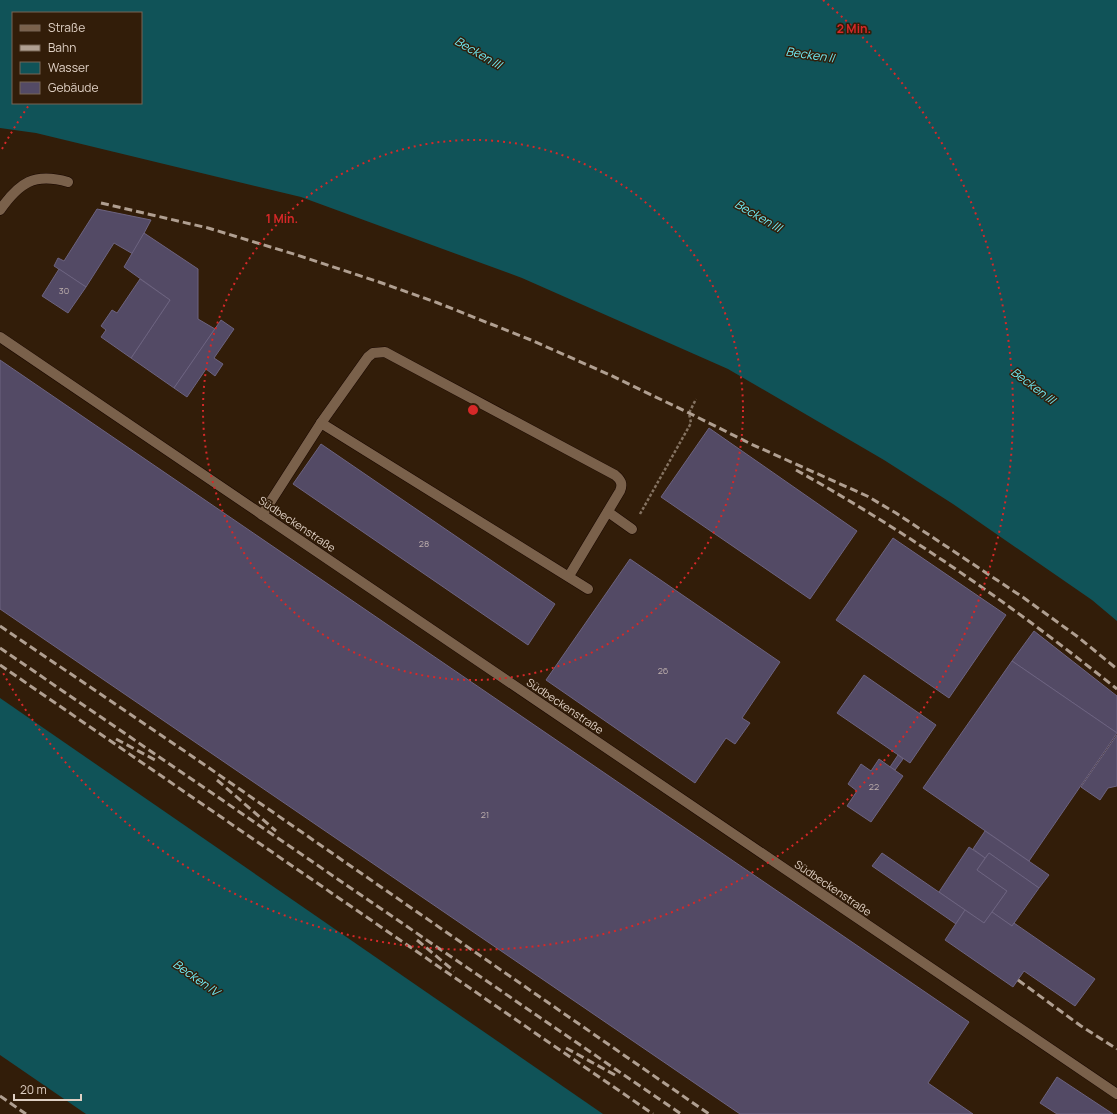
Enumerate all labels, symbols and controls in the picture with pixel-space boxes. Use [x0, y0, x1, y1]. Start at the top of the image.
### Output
legend [12, 12, 142, 104]
text: Straße [48, 19, 85, 36]
text: 2 Min. [837, 20, 871, 37]
water label: Becken III [452, 32, 507, 74]
text: Bahn [48, 39, 76, 56]
water label: Becken II [785, 43, 838, 67]
text: Wasser [48, 59, 90, 76]
text: Gebäude [48, 79, 99, 96]
water label: Becken III [732, 195, 787, 237]
text: 1 Min. [266, 210, 298, 227]
house number: 30 [59, 284, 69, 297]
water label: Becken III [1008, 363, 1061, 409]
centre of rings [466, 403, 480, 417]
street label: Südbeckenstraße [256, 492, 339, 555]
house number: 28 [419, 537, 429, 550]
house number: 26 [658, 664, 669, 677]
street label: Südbeckenstraße [524, 674, 607, 737]
house number: 22 [869, 780, 879, 793]
house number: 21 [481, 808, 489, 821]
street label: Südbeckenstraße [792, 856, 875, 919]
water label: Becken IV [170, 955, 225, 1001]
scale bar [14, 1076, 81, 1102]
text: 20 m [20, 1081, 47, 1098]

